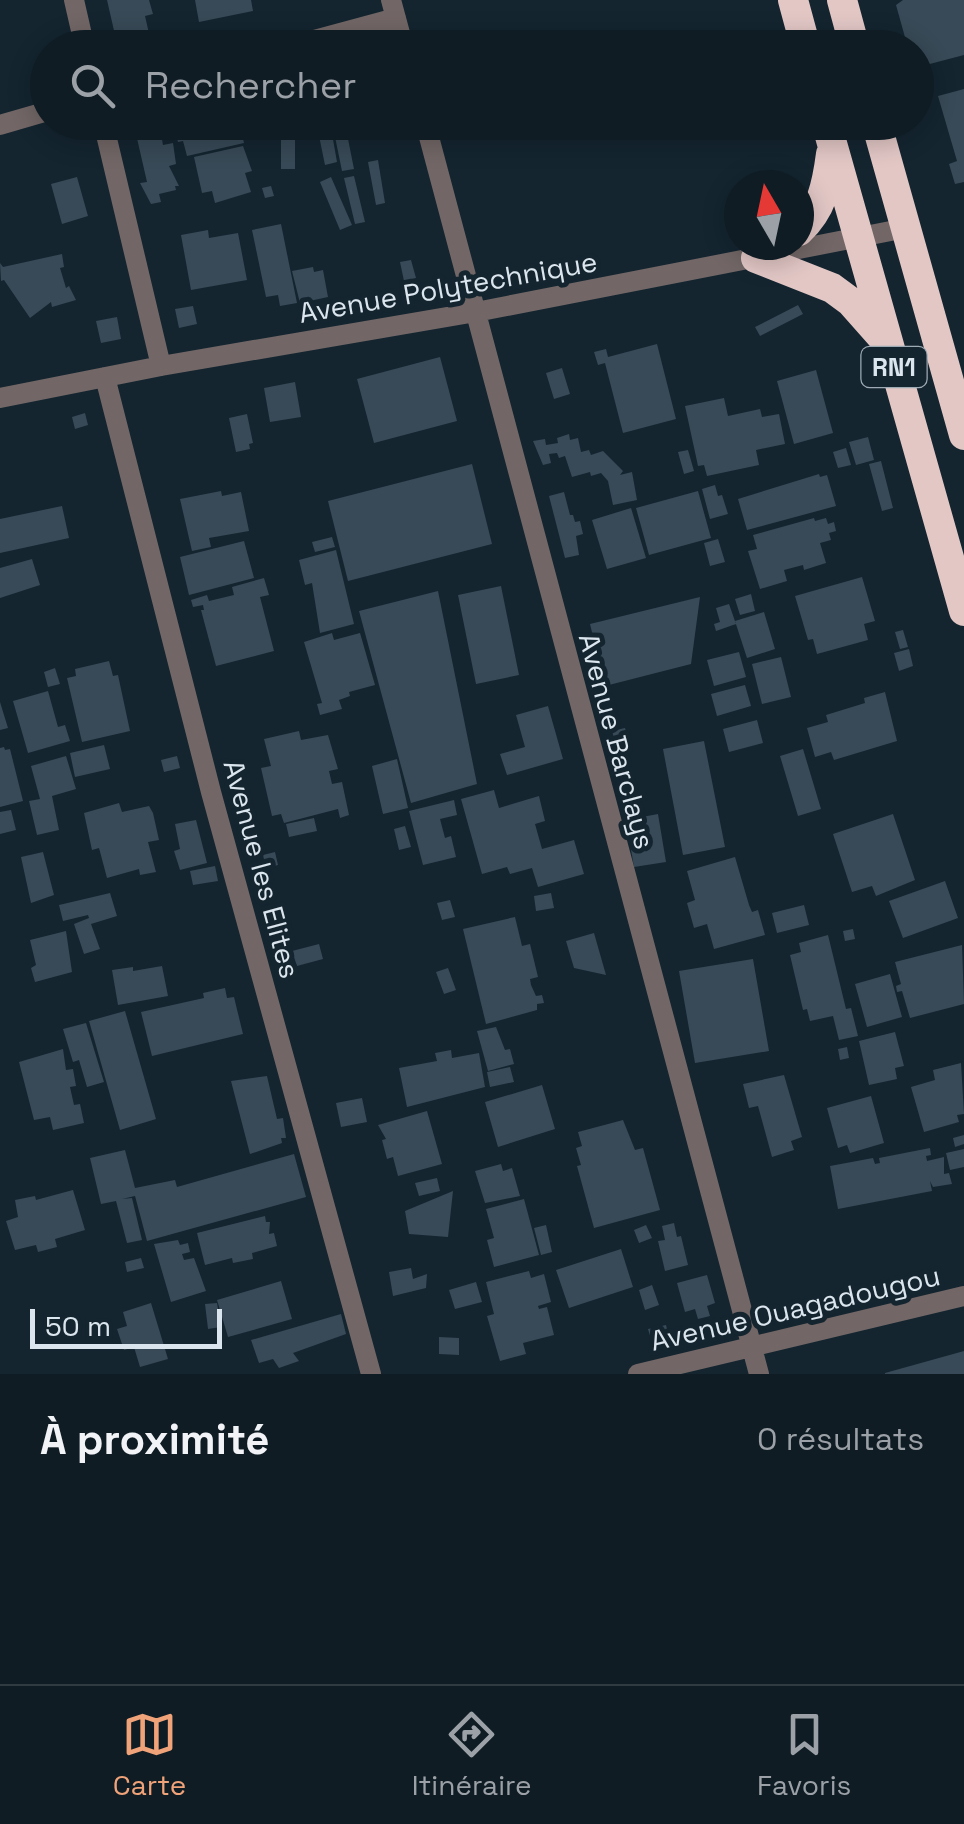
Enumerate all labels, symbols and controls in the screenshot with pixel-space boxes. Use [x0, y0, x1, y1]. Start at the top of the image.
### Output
search box [30, 30, 934, 140]
icon: search [65, 58, 120, 113]
text: Rechercher [145, 61, 356, 109]
north arrow [724, 170, 814, 260]
street label: Avenue Polytechnique [296, 243, 600, 331]
road number: RN1 [862, 347, 926, 387]
street label: Avenue Barclays [571, 629, 663, 853]
street label: Avenue les Elites [216, 756, 308, 982]
street label: Avenue Ouagadougou [647, 1257, 943, 1359]
scale bar [30, 1304, 222, 1348]
text: 50 m [45, 1308, 111, 1344]
text: À proximité [40, 1413, 270, 1466]
text: 0 résultats [757, 1419, 924, 1459]
tab: Carte [113, 1707, 186, 1803]
tab: Itinéraire [412, 1707, 532, 1803]
tab: Favoris [757, 1707, 851, 1803]

